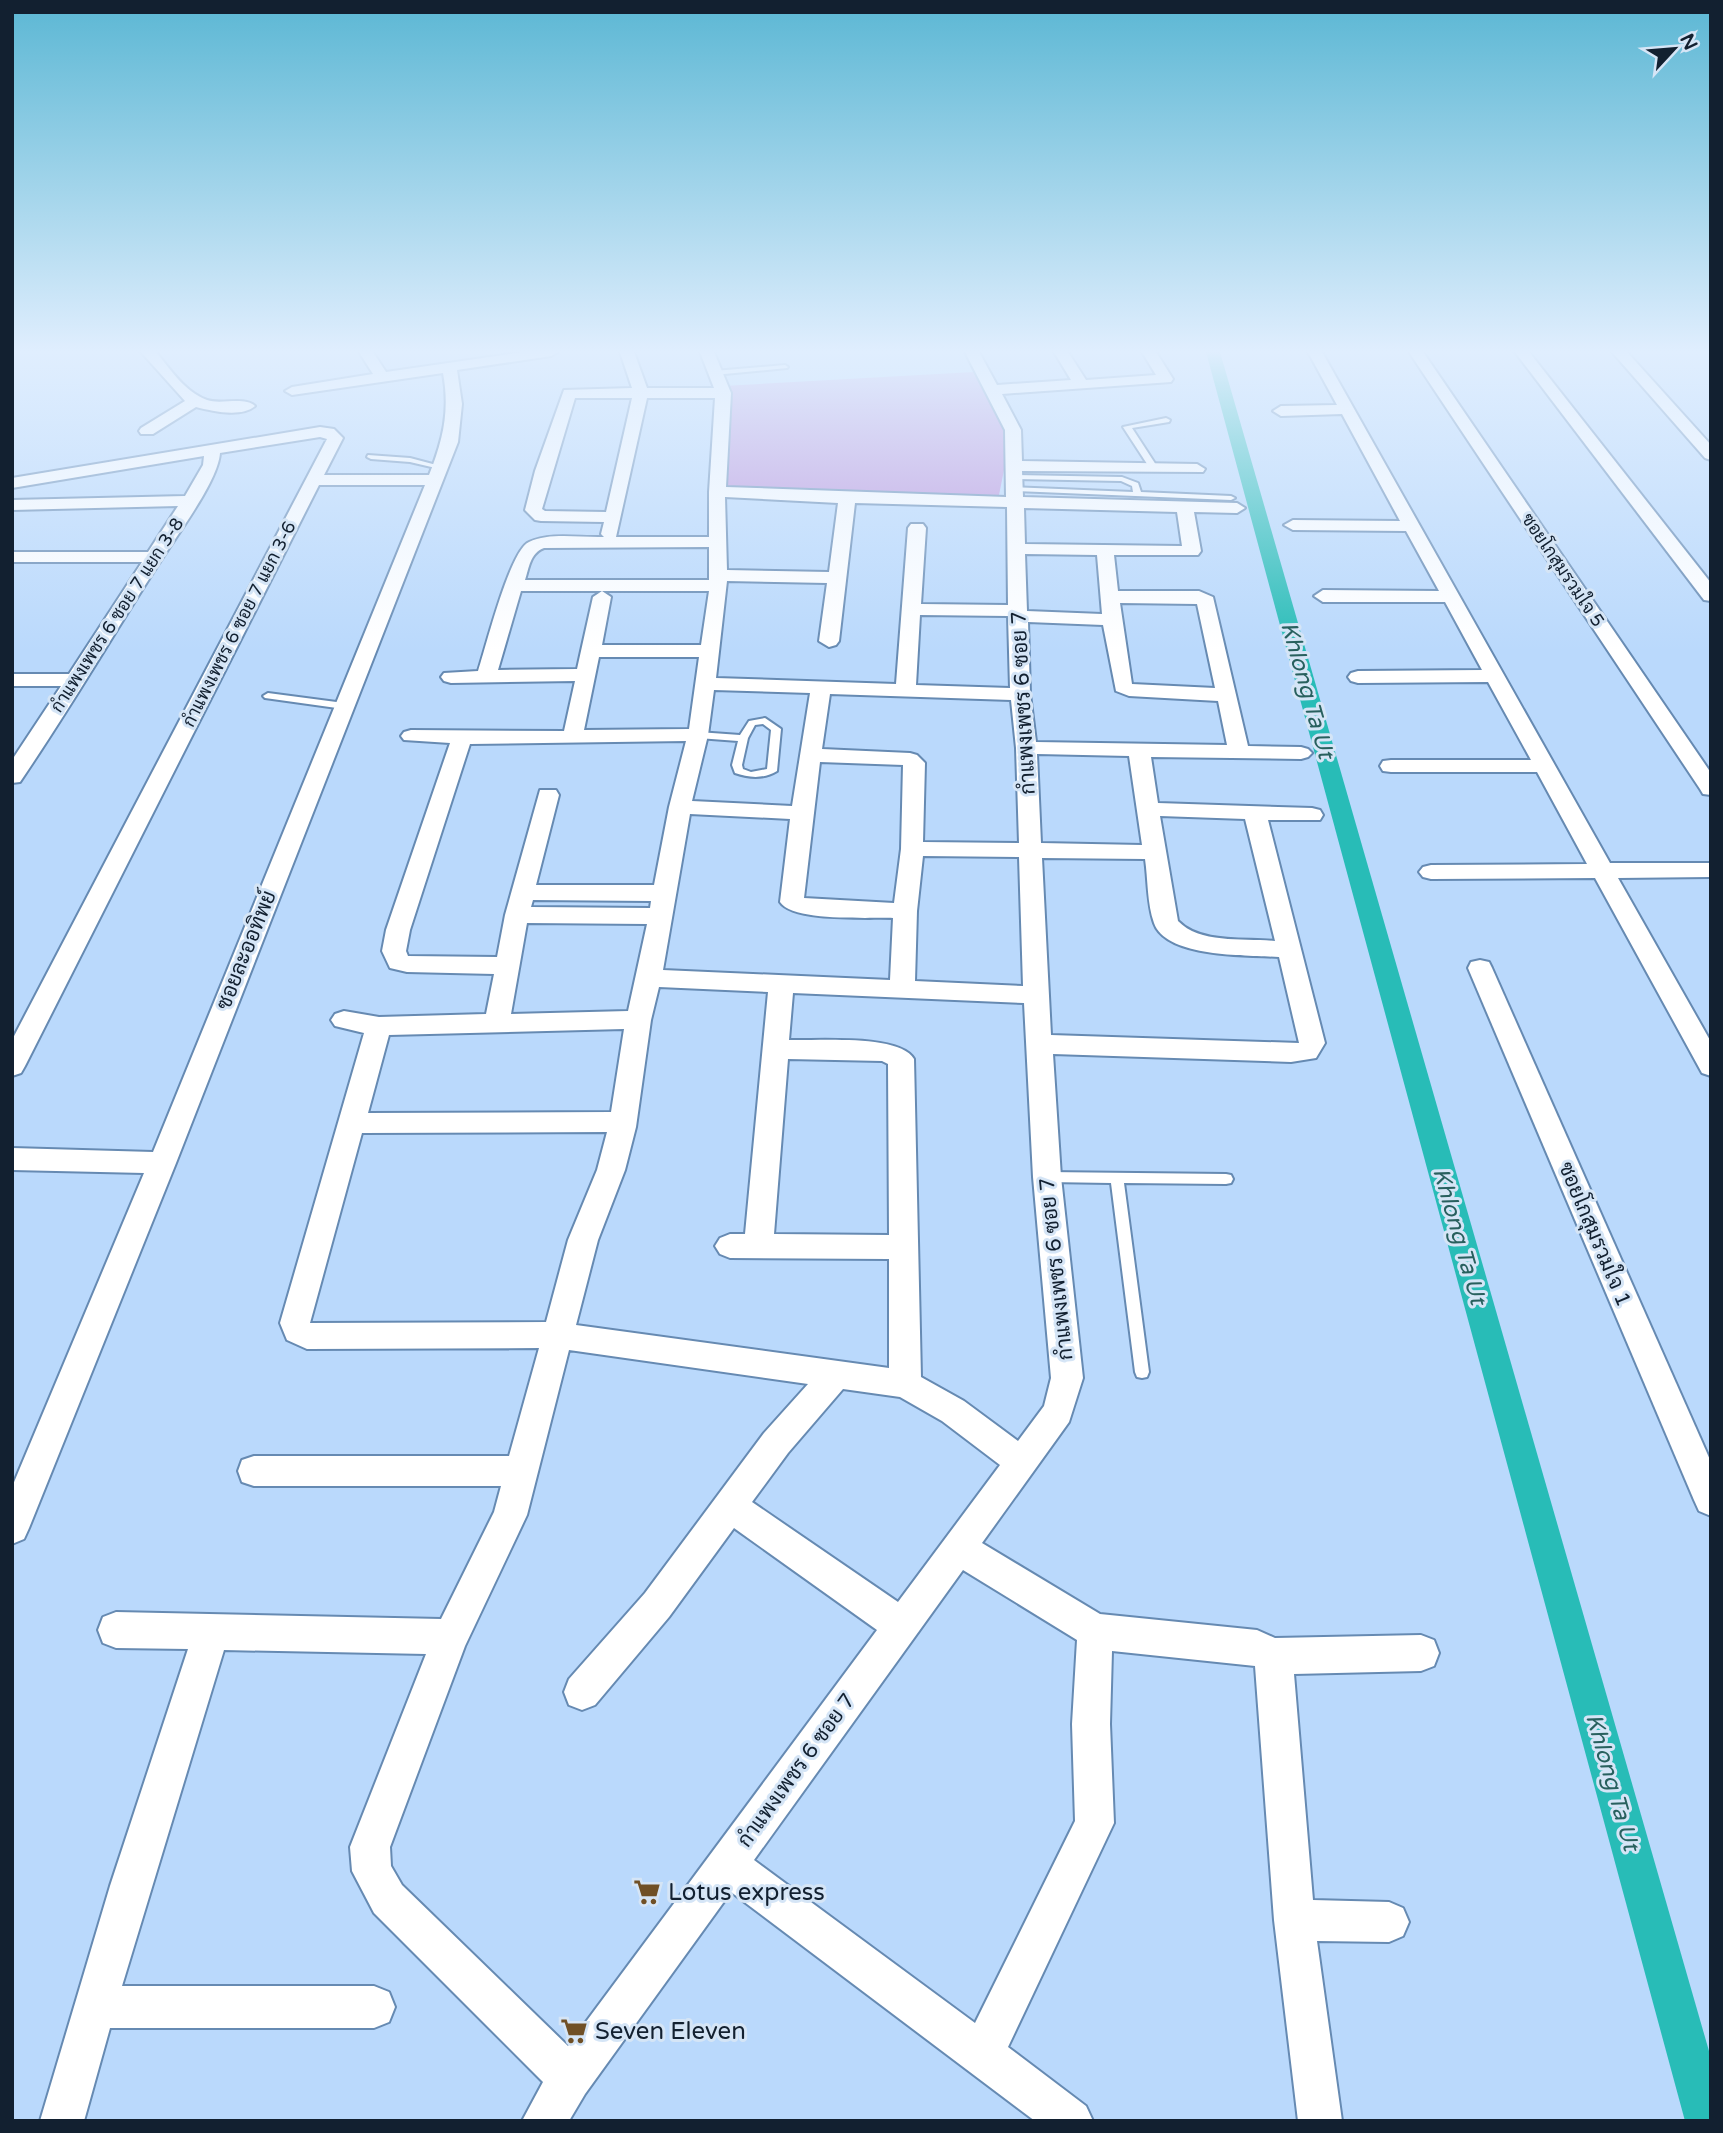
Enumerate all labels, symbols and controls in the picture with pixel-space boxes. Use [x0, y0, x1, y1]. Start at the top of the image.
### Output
north arrow [1639, 14, 1709, 84]
text: N [1675, 30, 1702, 54]
street label: ซอยโกสุมรวมใจ 5 [1516, 508, 1611, 632]
street label: กำแพงเพชร 6 ซอย 7 แยก 3-8 [46, 513, 188, 717]
street label: กำแพงเพชร 6 ซอย 7 แยก 3-6 [177, 518, 301, 730]
street label: กำแพงเพชร 6 ซอย 7 [1006, 611, 1041, 795]
water label: Khlong Ta Ut [1274, 619, 1340, 764]
street label: ซอยละออทิพย์ [209, 886, 282, 1013]
street label: ซอยโกสุมรวมใจ 1 [1552, 1158, 1637, 1311]
water label: Khlong Ta Ut [1426, 1165, 1492, 1310]
street label: กำแพงเพชร 6 ซอย 7 [1034, 1176, 1079, 1362]
street label: กำแพงเพชร 6 ซอย 7 [732, 1689, 860, 1852]
water label: Khlong Ta Ut [1579, 1711, 1645, 1856]
supermarket icon: Lotus express [632, 1877, 662, 1907]
place label: Lotus express [668, 1878, 825, 1907]
supermarket icon: Seven Eleven [559, 2016, 589, 2046]
place label: Seven Eleven [595, 2017, 746, 2046]

